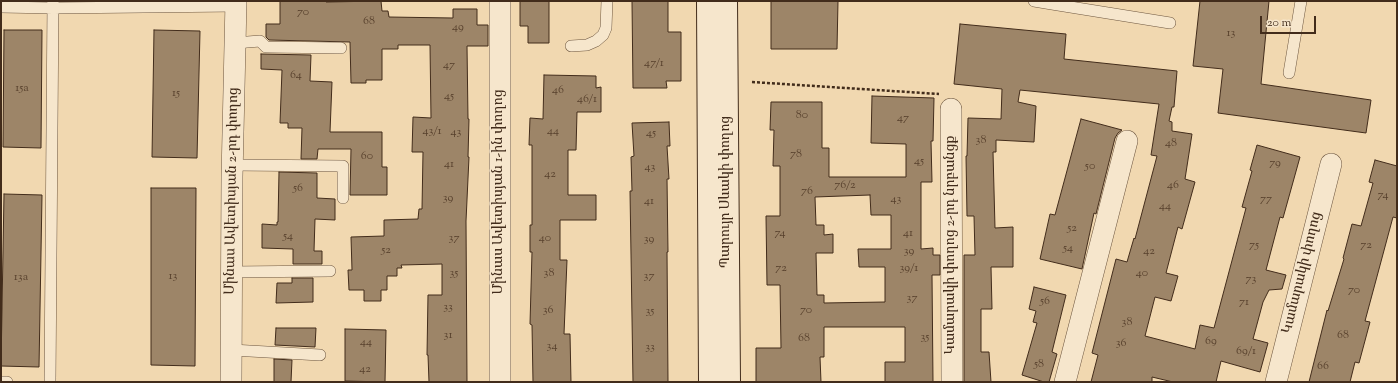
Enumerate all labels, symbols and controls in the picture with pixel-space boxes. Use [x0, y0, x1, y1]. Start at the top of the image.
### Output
house number: 70 [297, 6, 309, 20]
scale bar [1262, 8, 1318, 34]
text: 20 m [1267, 14, 1291, 32]
house number: 68 [363, 15, 375, 29]
house number: 49 [452, 21, 464, 35]
house number: 13 [1227, 27, 1235, 41]
house number: 47/1 [644, 57, 664, 71]
house number: 47 [443, 59, 455, 73]
house number: 64 [290, 69, 302, 83]
house number: 15a [15, 82, 29, 96]
house number: 46 [552, 84, 564, 98]
house number: 15 [172, 87, 180, 101]
street label: Մինաս Ավետիսյան 2-րդ փողոց [223, 87, 243, 295]
street label: Մինաս Ավետիսյան 1-ին փողոց [492, 89, 508, 295]
house number: 45 [444, 90, 454, 104]
house number: 46/1 [577, 93, 597, 107]
house number: 80 [796, 109, 808, 123]
house number: 47 [897, 112, 909, 126]
street label: Պարույր Սևակի փողոց [719, 116, 735, 268]
house number: 43/1 [422, 125, 442, 139]
house number: 44 [547, 125, 559, 139]
house number: 43 [451, 126, 461, 140]
house number: 45 [646, 127, 656, 141]
house number: 38 [976, 134, 986, 148]
street label: Կամարակի փողոց 2-րդ նրբանցք [944, 135, 960, 355]
house number: 48 [1165, 137, 1177, 151]
house number: 78 [790, 148, 802, 162]
house number: 60 [361, 150, 373, 164]
house number: 45 [914, 155, 924, 169]
house number: 79 [1269, 157, 1281, 171]
house number: 41 [444, 158, 454, 172]
house number: 50 [1085, 160, 1095, 174]
house number: 43 [645, 161, 655, 175]
house number: 42 [544, 168, 556, 182]
house number: 76/2 [834, 179, 856, 193]
house number: 46 [1167, 179, 1179, 193]
house number: 56 [293, 182, 303, 196]
house number: 76 [801, 185, 813, 199]
house number: 74 [1377, 189, 1389, 203]
house number: 39 [443, 192, 453, 206]
house number: 43 [891, 193, 901, 207]
house number: 77 [1260, 193, 1272, 207]
house number: 41 [644, 195, 654, 209]
house number: 44 [1159, 200, 1171, 214]
street label: Կամարակի փողոց [1280, 210, 1326, 336]
house number: 52 [1067, 222, 1077, 236]
house number: 74 [774, 227, 786, 241]
house number: 41 [903, 227, 913, 241]
house number: 54 [283, 230, 293, 244]
house number: 37 [449, 232, 459, 246]
house number: 40 [539, 232, 551, 246]
house number: 39 [644, 233, 654, 247]
house number: 75 [1249, 239, 1259, 253]
house number: 72 [1360, 239, 1372, 253]
house number: 54 [1063, 242, 1073, 256]
house number: 52 [381, 244, 391, 258]
house number: 39 [904, 245, 914, 259]
house number: 42 [1143, 245, 1155, 259]
house number: 72 [775, 262, 787, 276]
house number: 39/1 [900, 262, 918, 276]
house number: 35 [450, 267, 458, 281]
house number: 38 [544, 267, 554, 281]
house number: 40 [1136, 267, 1148, 281]
house number: 13 [169, 270, 177, 284]
house number: 37 [644, 270, 654, 284]
house number: 13a [14, 271, 28, 285]
house number: 73 [1246, 273, 1256, 287]
house number: 70 [1348, 284, 1360, 298]
house number: 37 [907, 292, 917, 306]
house number: 56 [1040, 295, 1050, 309]
house number: 71 [1239, 296, 1249, 310]
house number: 33 [443, 301, 453, 315]
house number: 36 [543, 304, 553, 318]
house number: 70 [800, 304, 812, 318]
house number: 35 [646, 305, 654, 319]
house number: 38 [1122, 316, 1132, 330]
house number: 31 [444, 329, 452, 343]
house number: 68 [1337, 329, 1349, 343]
house number: 35 [921, 331, 929, 345]
house number: 68 [798, 332, 810, 346]
house number: 69 [1205, 335, 1217, 349]
house number: 44 [360, 336, 372, 350]
house number: 36 [1116, 337, 1126, 351]
house number: 34 [547, 340, 557, 354]
house number: 33 [645, 341, 655, 355]
house number: 69/1 [1236, 345, 1256, 359]
house number: 58 [1034, 358, 1044, 372]
house number: 66 [1317, 360, 1329, 374]
house number: 42 [359, 363, 371, 377]

